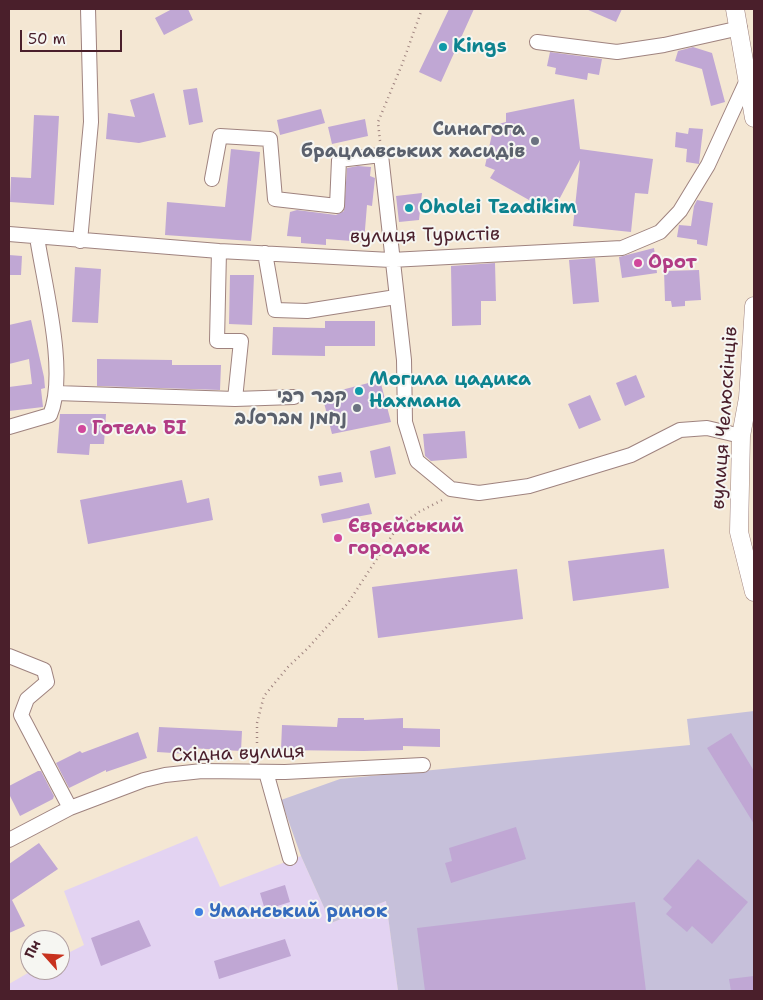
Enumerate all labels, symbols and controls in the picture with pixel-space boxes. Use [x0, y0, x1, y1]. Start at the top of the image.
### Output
scale bar [22, 20, 125, 52]
text: 50 m [28, 29, 66, 49]
place label: Kings [453, 36, 507, 58]
marker: Kings [437, 41, 449, 53]
place label: Синагога брацлавських хасидів [301, 119, 525, 163]
marker: Синагога брацлавських хасидів [529, 135, 541, 147]
place label: Oholei Tzadikim [419, 197, 576, 219]
marker: Oholei Tzadikim [403, 202, 415, 214]
street label: вулиця Туристів [350, 223, 500, 249]
place label: Орот [648, 252, 697, 274]
marker: Орот [632, 257, 644, 269]
street label: вулиця Челюскінців [707, 326, 743, 510]
place label: Могила цадика Нахмана [369, 369, 531, 413]
marker: Могила цадика Нахмана [353, 385, 365, 397]
place label: קבר רבי נחמן מברסלב [235, 386, 347, 430]
marker: קבר רבי נחמן מברסלב [351, 402, 363, 414]
place label: Готель БІ [92, 418, 186, 440]
marker: Готель БІ [76, 423, 88, 435]
place label: Єврєйський городок [348, 516, 464, 560]
marker: Єврєйський городок [332, 532, 344, 544]
street label: Східна вулиця [171, 740, 305, 768]
place label: Уманський ринок [209, 901, 388, 923]
marker: Уманський ринок [193, 906, 205, 918]
north arrow [20, 930, 70, 980]
text: Пн [20, 937, 45, 961]

